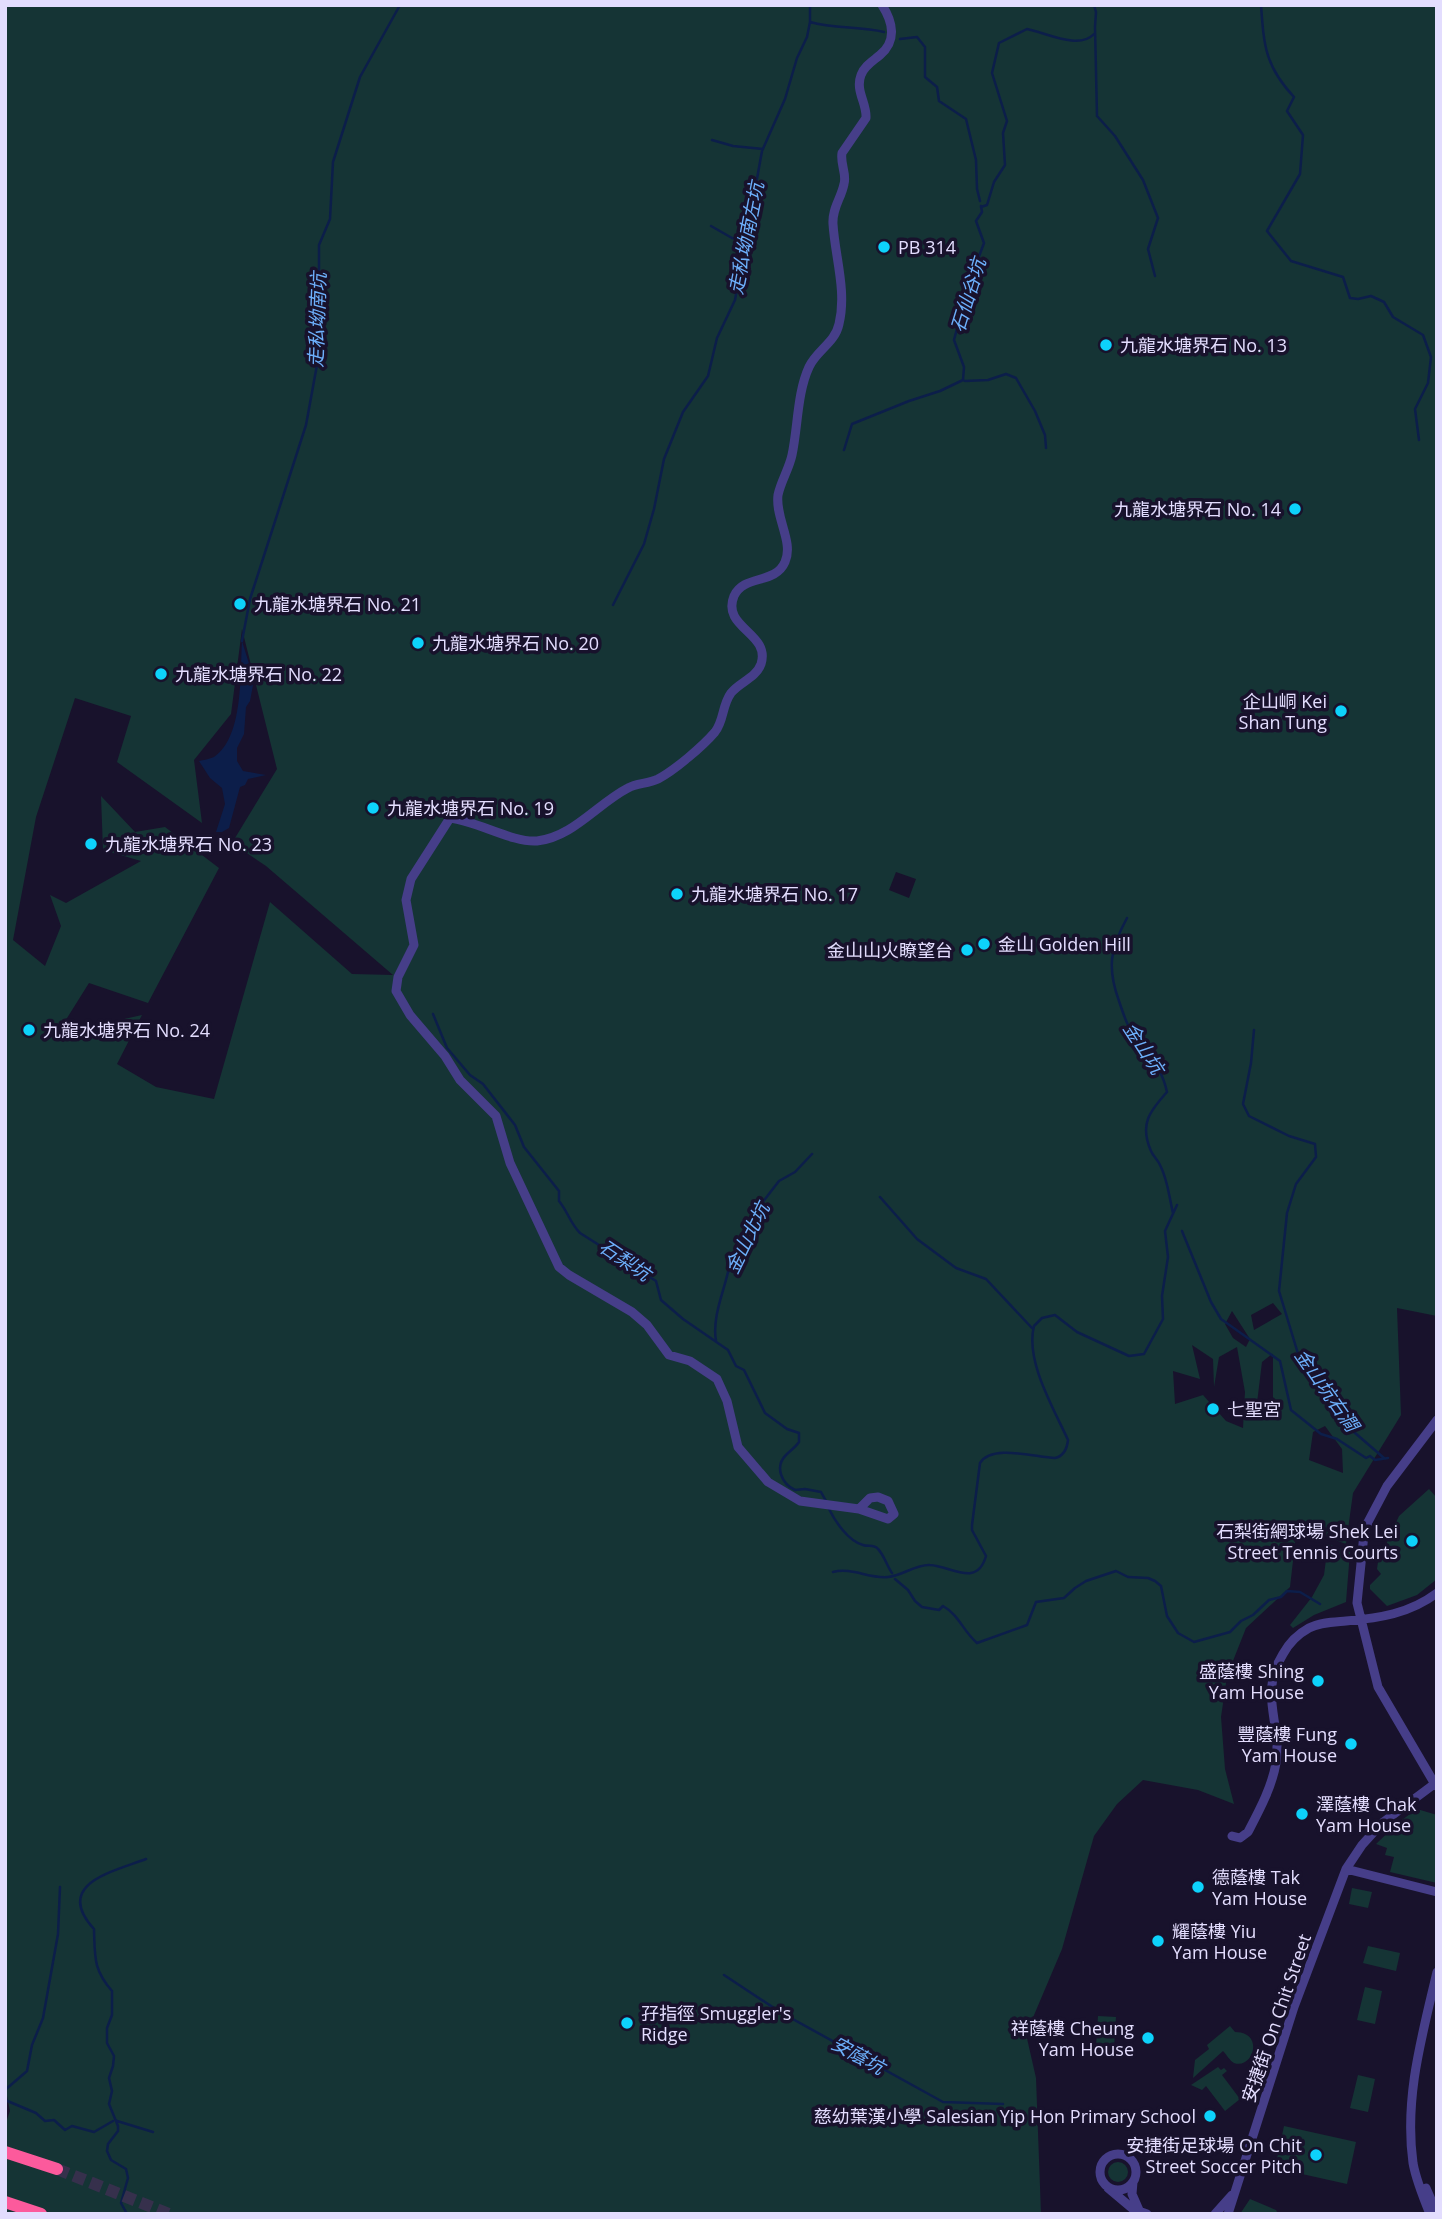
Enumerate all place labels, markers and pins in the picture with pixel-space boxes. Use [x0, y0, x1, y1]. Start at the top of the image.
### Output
place label: PB 314 [898, 235, 956, 259]
marker: PB 314 [876, 239, 892, 255]
place label: 九龍水塘界石 No. 13 [1120, 333, 1287, 357]
marker: 九龍水塘界石 No. 13 [1098, 337, 1114, 353]
place label: 九龍水塘界石 No. 14 [1114, 497, 1281, 521]
marker: 九龍水塘界石 No. 14 [1287, 501, 1303, 517]
place label: 九龍水塘界石 No. 21 [254, 592, 421, 616]
marker: 九龍水塘界石 No. 21 [232, 596, 248, 612]
place label: 九龍水塘界石 No. 20 [432, 631, 599, 655]
marker: 九龍水塘界石 No. 20 [410, 635, 426, 651]
place label: 九龍水塘界石 No. 22 [175, 662, 342, 686]
marker: 九龍水塘界石 No. 22 [153, 666, 169, 682]
place label: 企山峒 Kei Shan Tung [1239, 689, 1327, 734]
marker: 企山峒 Kei Shan Tung [1333, 703, 1349, 719]
place label: 九龍水塘界石 No. 19 [387, 796, 554, 820]
marker: 九龍水塘界石 No. 19 [365, 800, 381, 816]
place label: 九龍水塘界石 No. 23 [105, 832, 272, 856]
marker: 九龍水塘界石 No. 23 [83, 836, 99, 852]
place label: 九龍水塘界石 No. 17 [691, 882, 858, 906]
marker: 九龍水塘界石 No. 17 [669, 886, 685, 902]
place label: 金山 Golden Hill [998, 932, 1131, 956]
marker: 金山 Golden Hill [976, 936, 992, 952]
place label: 金山山火瞭望台 [827, 938, 953, 962]
marker: 金山山火瞭望台 [959, 942, 975, 958]
place label: 九龍水塘界石 No. 24 [43, 1018, 210, 1042]
marker: 九龍水塘界石 No. 24 [21, 1022, 37, 1038]
place label: 七聖宮 [1227, 1397, 1281, 1421]
marker: 七聖宮 [1205, 1401, 1221, 1417]
place label: 石梨街網球場 Shek Lei Street Tennis Courts [1216, 1519, 1398, 1564]
marker: 石梨街網球場 Shek Lei Street Tennis Courts [1404, 1533, 1420, 1549]
place label: 盛蔭樓 Shing Yam House [1199, 1659, 1304, 1704]
marker: 盛蔭樓 Shing Yam House [1310, 1673, 1326, 1689]
place label: 豐蔭樓 Fung Yam House [1237, 1722, 1337, 1767]
marker: 豐蔭樓 Fung Yam House [1343, 1736, 1359, 1752]
place label: 澤蔭樓 Chak Yam House [1316, 1792, 1417, 1837]
marker: 澤蔭樓 Chak Yam House [1294, 1806, 1310, 1822]
place label: 德蔭樓 Tak Yam House [1212, 1865, 1307, 1910]
marker: 德蔭樓 Tak Yam House [1190, 1879, 1206, 1895]
place label: 耀蔭樓 Yiu Yam House [1172, 1919, 1267, 1964]
marker: 耀蔭樓 Yiu Yam House [1150, 1933, 1166, 1949]
place label: 孖指徑 Smuggler's Ridge [641, 2001, 791, 2046]
marker: 孖指徑 Smuggler's Ridge [619, 2015, 635, 2031]
place label: 祥蔭樓 Cheung Yam House [1011, 2016, 1134, 2061]
marker: 祥蔭樓 Cheung Yam House [1140, 2030, 1156, 2046]
place label: 慈幼葉漢小學 Salesian Yip Hon Primary School [814, 2104, 1196, 2128]
marker: 慈幼葉漢小學 Salesian Yip Hon Primary School [1202, 2108, 1218, 2124]
place label: 安捷街足球場 On Chit Street Soccer Pitch [1126, 2133, 1302, 2178]
marker: 安捷街足球場 On Chit Street Soccer Pitch [1308, 2147, 1324, 2163]

